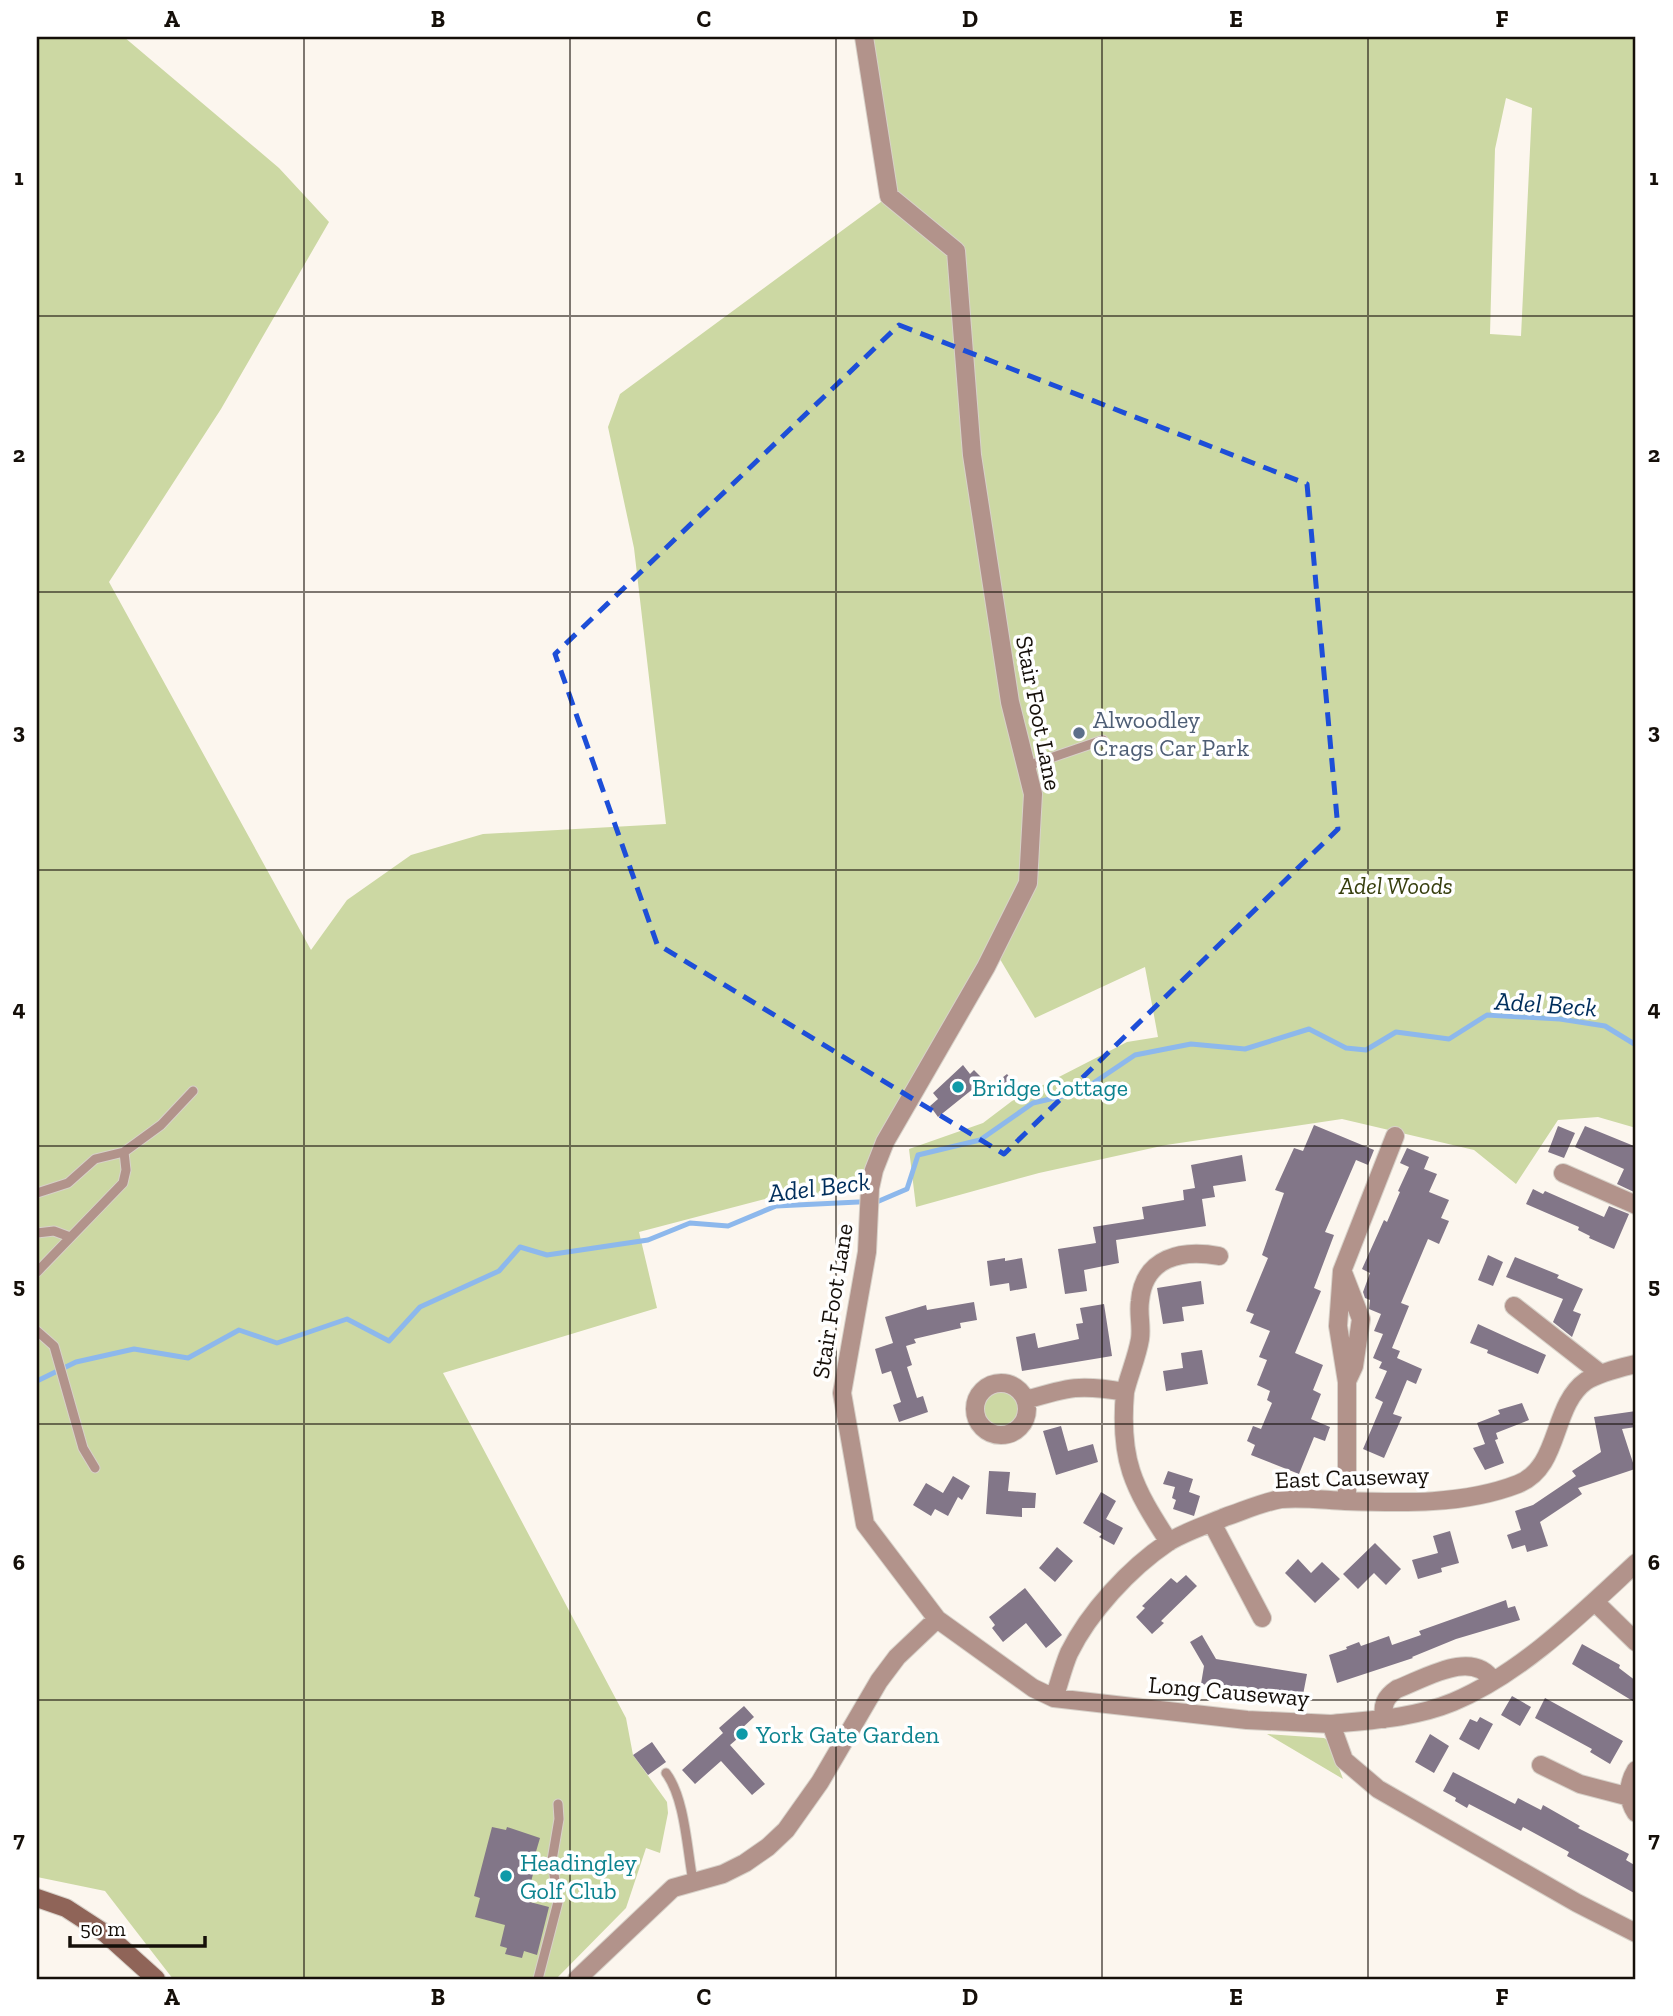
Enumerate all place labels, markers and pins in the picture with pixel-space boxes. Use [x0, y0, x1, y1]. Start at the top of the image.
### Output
place label: Alwoodley Crags Car Park [1093, 705, 1250, 762]
marker: Alwoodley Crags Car Park [1071, 725, 1087, 741]
place label: Bridge Cottage [972, 1073, 1128, 1102]
marker: Bridge Cottage [950, 1079, 966, 1095]
place label: York Gate Garden [755, 1720, 940, 1749]
marker: York Gate Garden [734, 1726, 750, 1742]
place label: Headingley Golf Club [520, 1848, 637, 1905]
marker: Headingley Golf Club [498, 1868, 514, 1884]

